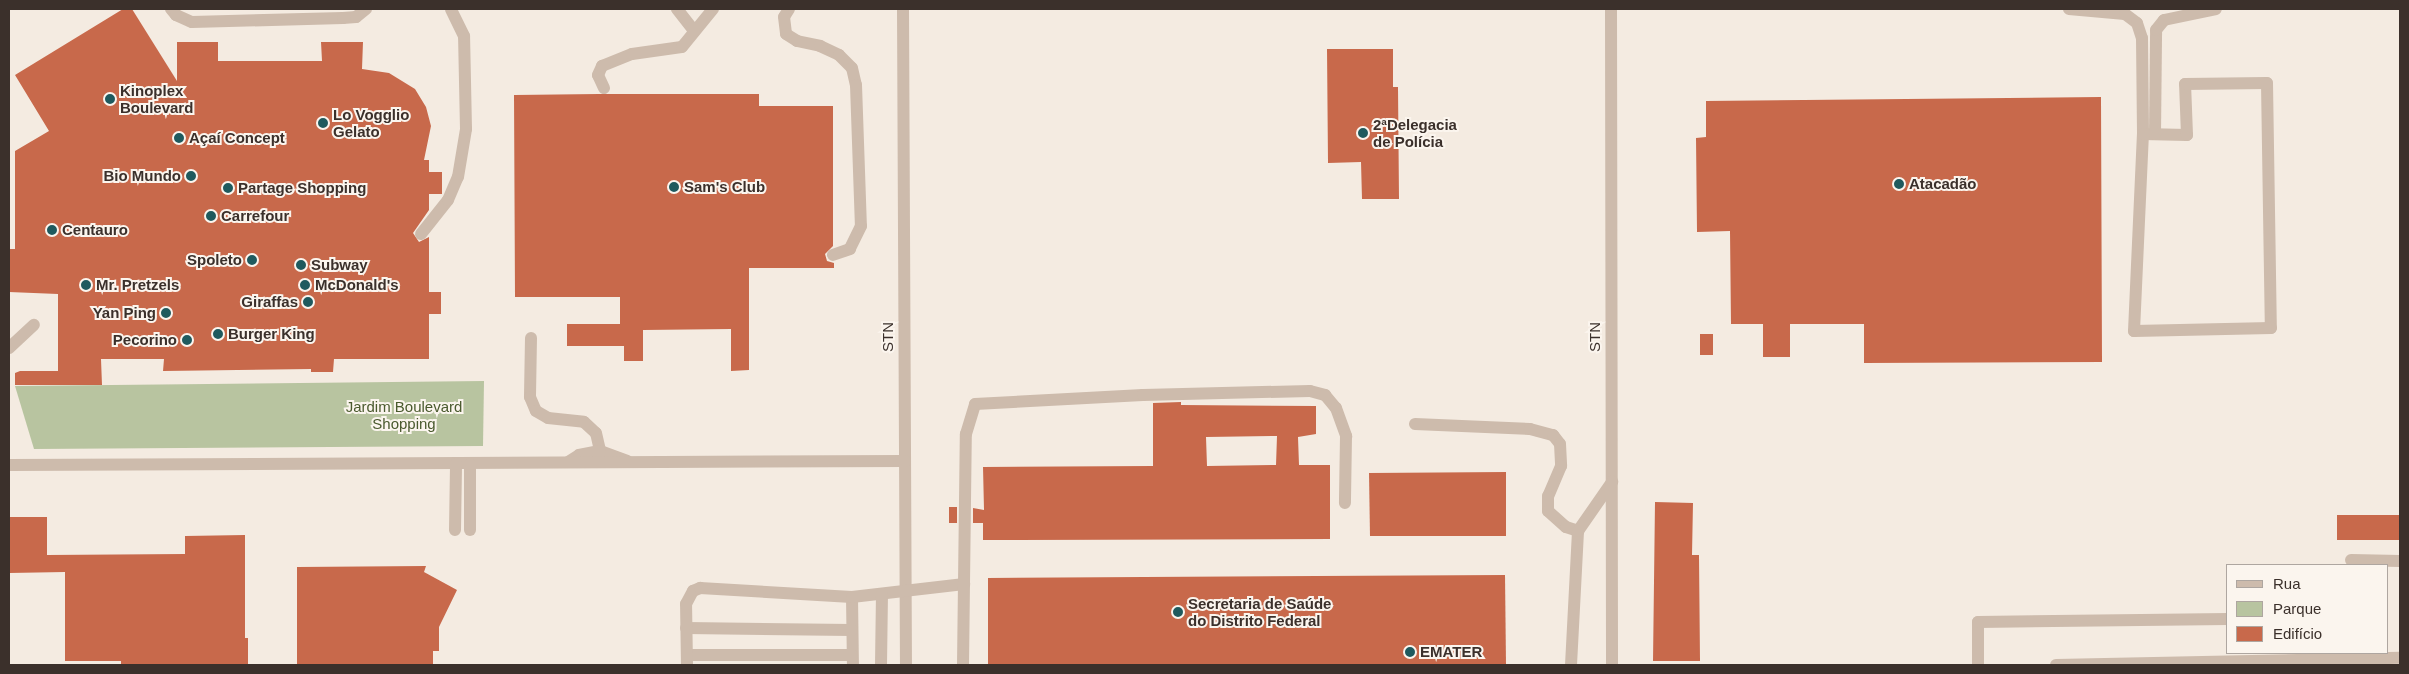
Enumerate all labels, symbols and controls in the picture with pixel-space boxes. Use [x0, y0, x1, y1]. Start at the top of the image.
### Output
place label: Kinoplex Boulevard [120, 81, 193, 116]
marker: Kinoplex Boulevard [104, 93, 116, 105]
place label: Lo Vogglio Gelato [333, 105, 409, 140]
place label: 2ªDelegacia de Polícia [1373, 115, 1457, 150]
marker: Lo Vogglio Gelato [317, 117, 329, 129]
marker: 2ªDelegacia de Polícia [1357, 127, 1369, 139]
place label: Açaí Concept [189, 129, 285, 147]
marker: Açaí Concept [173, 132, 185, 144]
place label: Bio Mundo [104, 167, 181, 185]
marker: Bio Mundo [185, 170, 197, 182]
place label: Atacadão [1909, 175, 1977, 193]
place label: Sam's Club [684, 178, 765, 196]
marker: Atacadão [1893, 178, 1905, 190]
place label: Partage Shopping [238, 179, 366, 197]
marker: Sam's Club [668, 181, 680, 193]
marker: Partage Shopping [222, 182, 234, 194]
place label: Carrefour [221, 207, 289, 225]
marker: Carrefour [205, 210, 217, 222]
place label: Centauro [62, 221, 128, 239]
marker: Centauro [46, 224, 58, 236]
place label: Spoleto [187, 251, 242, 269]
marker: Spoleto [246, 254, 258, 266]
place label: Subway [311, 256, 368, 274]
marker: Subway [295, 259, 307, 271]
place label: Mr. Pretzels [96, 276, 179, 294]
place label: McDonald's [315, 276, 399, 294]
marker: Mr. Pretzels [80, 279, 92, 291]
marker: McDonald's [299, 279, 311, 291]
place label: Giraffas [241, 293, 298, 311]
marker: Giraffas [302, 296, 314, 308]
place label: Yan Ping [93, 304, 156, 322]
marker: Yan Ping [160, 307, 172, 319]
street label: STN [879, 322, 897, 352]
street label: STN [1586, 322, 1604, 352]
place label: Burger King [228, 325, 315, 343]
marker: Burger King [212, 328, 224, 340]
place label: Pecorino [113, 331, 177, 349]
marker: Pecorino [181, 334, 193, 346]
park label: Jardim Boulevard Shopping [346, 397, 462, 432]
legend [2226, 564, 2389, 654]
text: Rua [2273, 575, 2301, 592]
place label: Secretaria de Saúde do Distrito Federal [1188, 594, 1331, 629]
text: Parque [2273, 600, 2321, 617]
marker: Secretaria de Saúde do Distrito Federal [1172, 606, 1184, 618]
text: Edifício [2273, 625, 2322, 642]
place label: EMATER [1420, 643, 1482, 661]
marker: EMATER [1404, 646, 1416, 658]

